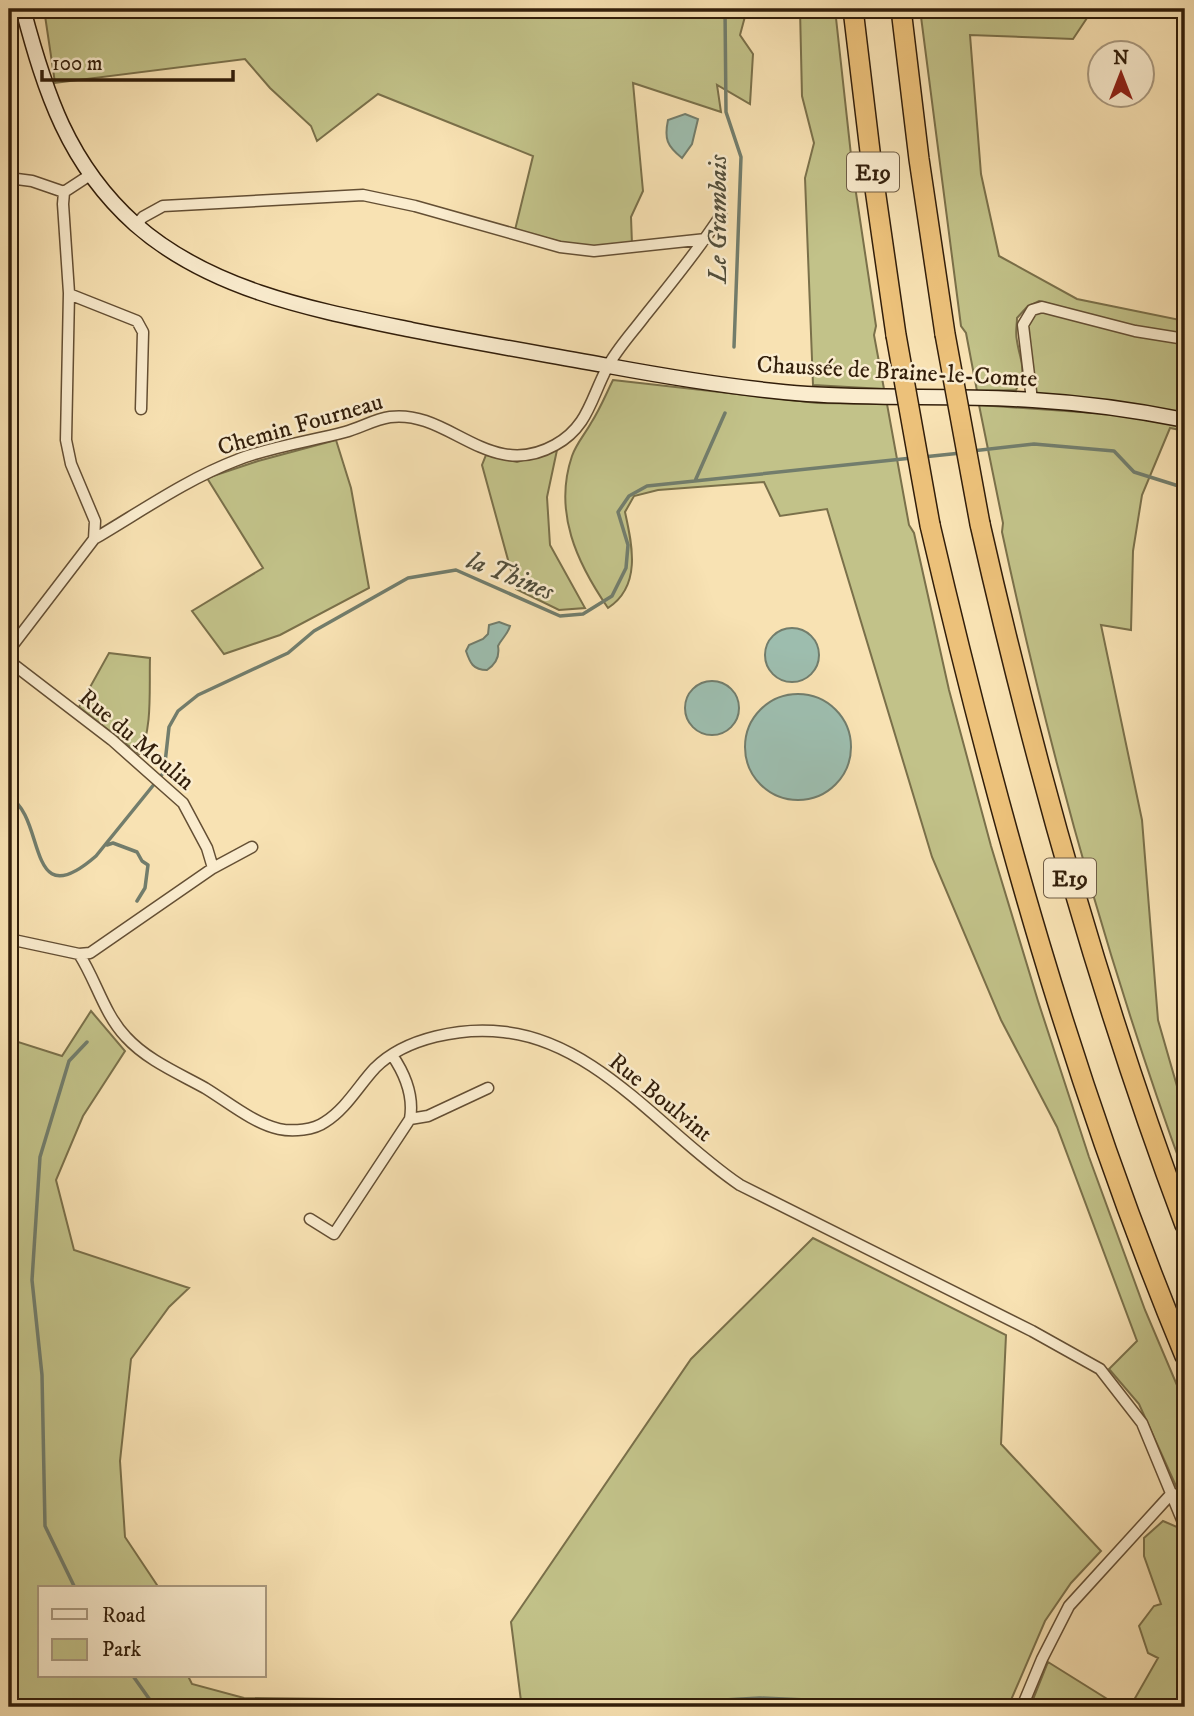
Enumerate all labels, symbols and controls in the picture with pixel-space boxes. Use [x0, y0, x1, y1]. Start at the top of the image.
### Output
scale bar [42, 38, 233, 82]
north arrow [1086, 38, 1156, 108]
text: N [1113, 47, 1129, 70]
text: 100 m [52, 51, 103, 77]
road number: E19 [847, 153, 899, 192]
water label: Le Grambais [702, 154, 735, 285]
street label: Chaussée de Braine-le-Comte [756, 350, 1038, 394]
street label: Chemin Fourneau [214, 387, 386, 463]
water label: la Thines [461, 544, 559, 609]
street label: Rue du Moulin [72, 683, 201, 797]
road number: E19 [1044, 858, 1096, 898]
street label: Rue Boulvint [602, 1047, 719, 1149]
legend [38, 1586, 266, 1678]
text: Road [102, 1603, 146, 1629]
text: Park [102, 1637, 142, 1663]

